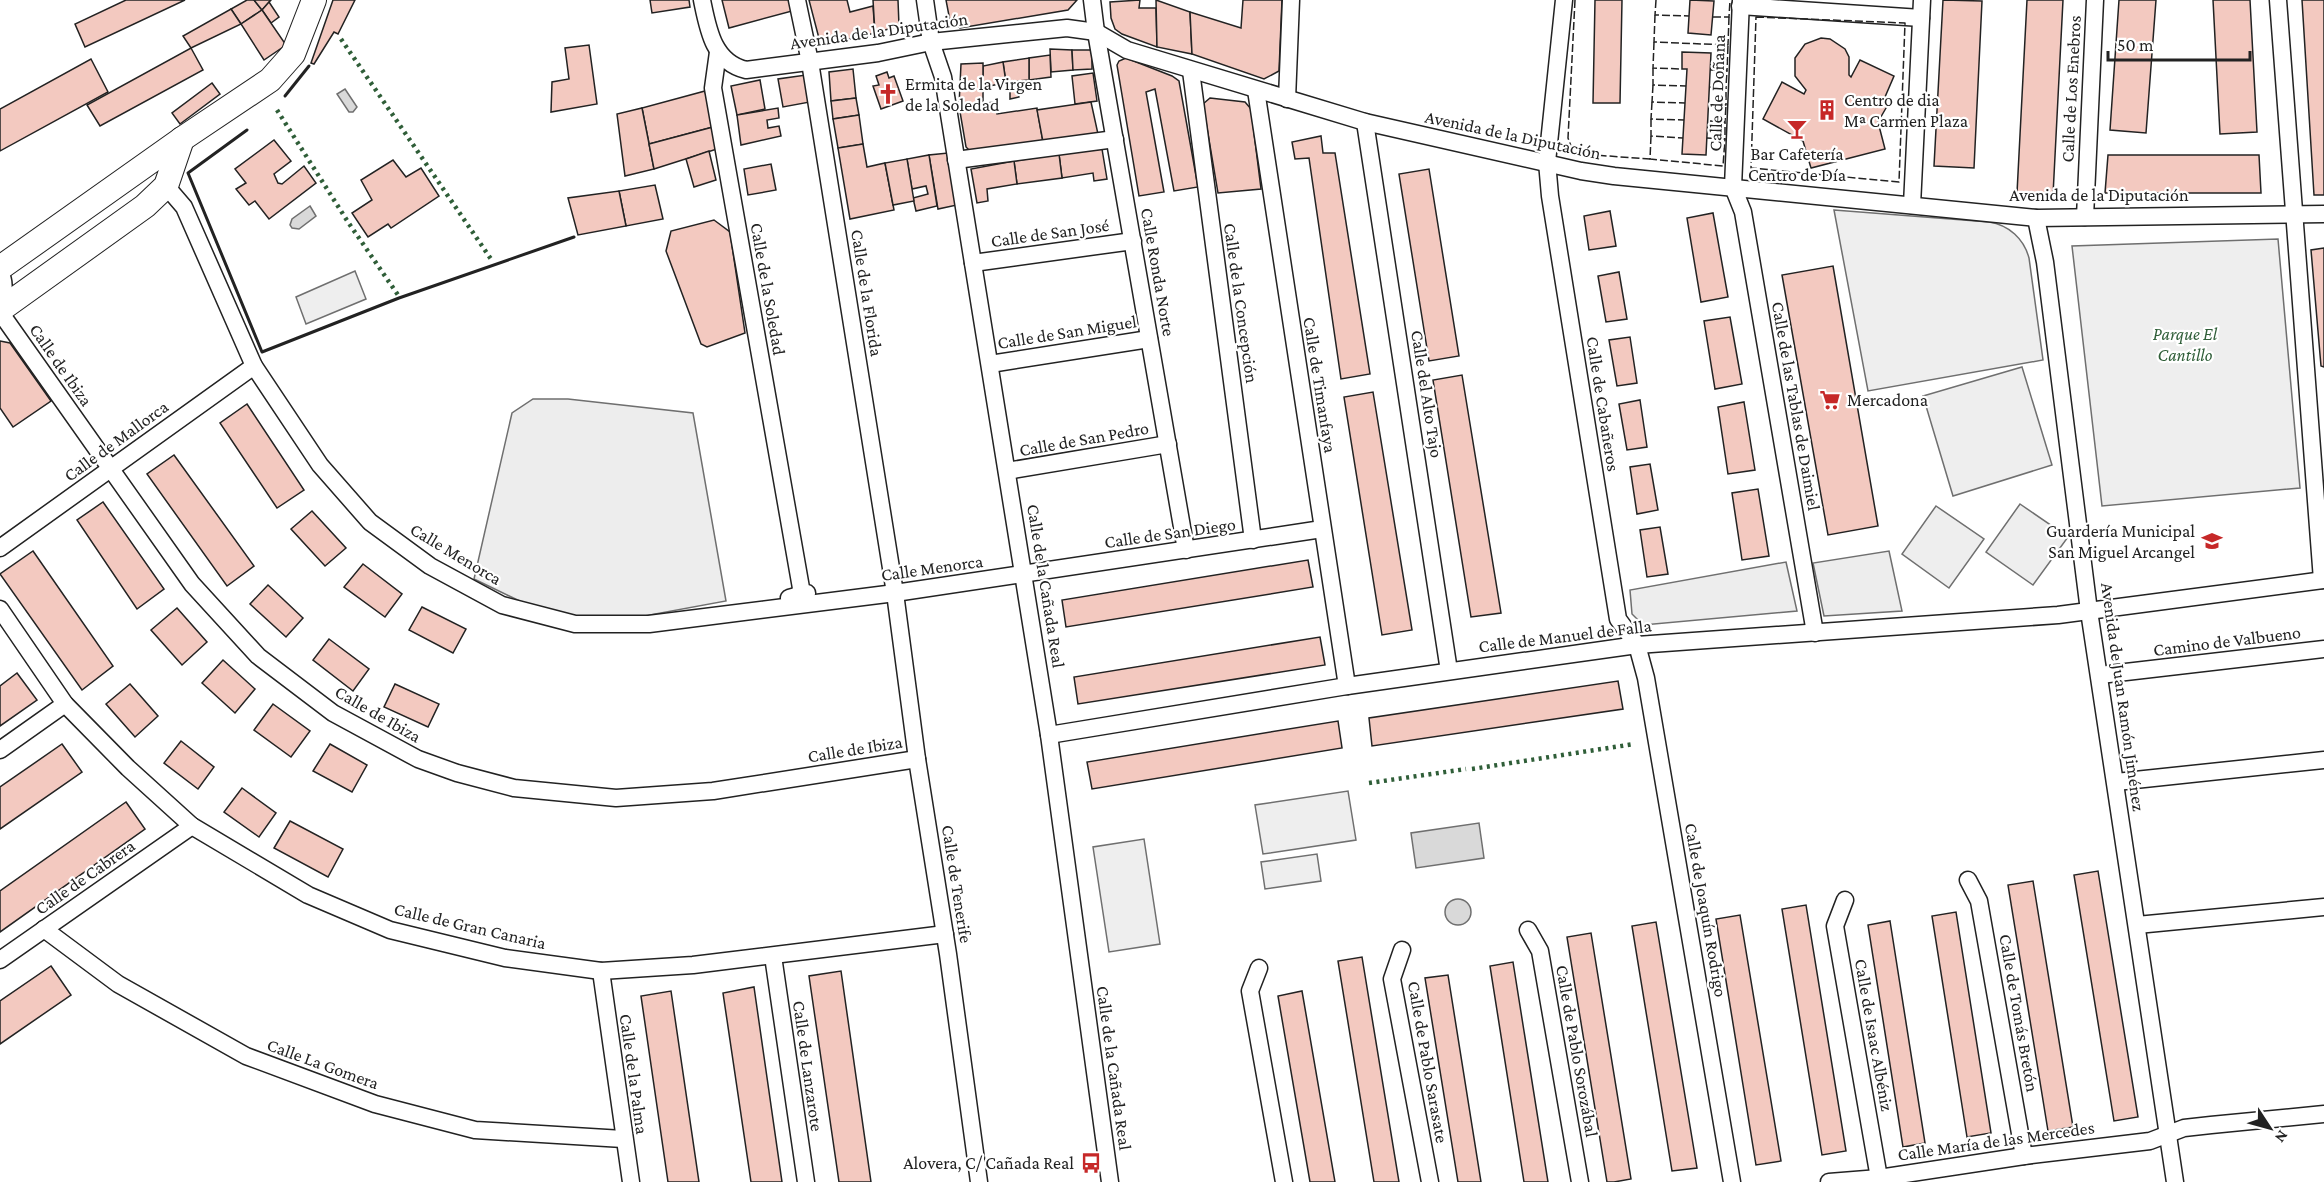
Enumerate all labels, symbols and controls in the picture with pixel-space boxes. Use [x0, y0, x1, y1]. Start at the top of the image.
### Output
street label: Avenida de la Diputación [789, 9, 969, 53]
street label: Calle de Los Enebros [2057, 15, 2085, 163]
scale bar [2108, 24, 2250, 62]
street label: Calle de Doñana [1705, 34, 1729, 152]
text: 50 m [2117, 35, 2154, 55]
place label: Ermita de la Virgen de la Soledad [905, 74, 1042, 115]
church icon: Ermita de la Virgen de la Soledad [876, 82, 900, 106]
place label: Centro de dia Mª Carmen Plaza [1844, 90, 1968, 131]
building icon: Centro de dia Mª Carmen Plaza [1815, 98, 1839, 122]
street label: Avenida de la Diputación [1423, 107, 1603, 163]
bar icon: Bar Cafetería Centro de Día [1785, 117, 1809, 141]
place label: Bar Cafetería Centro de Día [1748, 144, 1846, 185]
street label: Avenida de la Diputación [2009, 185, 2189, 205]
street label: Calle Ronda Norte [1137, 206, 1179, 338]
street label: Calle de San José [989, 215, 1111, 251]
street label: Calle de la Soledad [747, 221, 790, 357]
street label: Calle de la Concepción [1220, 222, 1262, 385]
street label: Calle de la Florida [847, 228, 887, 358]
street label: Calle de las Tablas de Daimiel [1768, 300, 1824, 512]
street label: Calle de San Miguel [996, 311, 1138, 353]
street label: Calle de Timanfaya [1299, 316, 1341, 454]
street label: Calle de Ibiza [25, 320, 97, 410]
park label: Parque El Cantillo [2153, 324, 2218, 365]
street label: Calle del Alto Tajo [1406, 329, 1447, 459]
street label: Calle de Cabañeros [1582, 335, 1624, 473]
supermarket icon: Mercadona [1818, 388, 1842, 412]
place label: Mercadona [1847, 390, 1928, 410]
street label: Calle de Mallorca [60, 397, 172, 485]
street label: Calle de San Pedro [1018, 418, 1150, 460]
street label: Calle de la Cañada Real [1023, 503, 1069, 670]
street label: Calle de San Diego [1103, 514, 1237, 552]
street label: Calle Menorca [407, 519, 505, 589]
place label: Guardería Municipal San Miguel Arcangel [2046, 521, 2195, 562]
school or university icon: Guardería Municipal San Miguel Arcangel [2200, 529, 2224, 553]
street label: Calle Menorca [880, 551, 984, 585]
street label: Avenida de Juan Ramón Jiménez [2097, 581, 2149, 813]
street label: Calle de Manuel de Falla [1477, 615, 1653, 657]
street label: Camino de Valbueno [2152, 622, 2302, 660]
street label: Calle de Ibiza [332, 681, 424, 747]
street label: Calle de Ibiza [806, 732, 904, 766]
street label: Calle de Joaquín Rodrigo [1681, 821, 1731, 999]
street label: Calle de Tenerife [938, 824, 976, 945]
street label: Calle de Cabrera [31, 835, 139, 919]
street label: Calle de Gran Canaria [392, 899, 548, 953]
street label: Calle de Tomás Bretón [1995, 933, 2043, 1094]
street label: Calle de Isaac Albéniz [1851, 957, 1897, 1113]
street label: Calle de Pablo Sorozábal [1552, 963, 1602, 1139]
street label: Calle de Pablo Sarasate [1404, 979, 1452, 1145]
street label: Calle de la Cañada Real [1093, 985, 1135, 1152]
street label: Calle de Lanzarote [789, 999, 827, 1133]
street label: Calle de la Palma [616, 1012, 652, 1136]
street label: Calle La Gomera [264, 1035, 382, 1093]
north arrow [2240, 1098, 2300, 1158]
street label: Calle María de las Mercedes [1896, 1117, 2096, 1165]
text: N [2272, 1127, 2292, 1146]
bus stop icon: Alovera, C/ Cañada Real [1079, 1151, 1103, 1175]
place label: Alovera, C/ Cañada Real [903, 1153, 1074, 1173]

